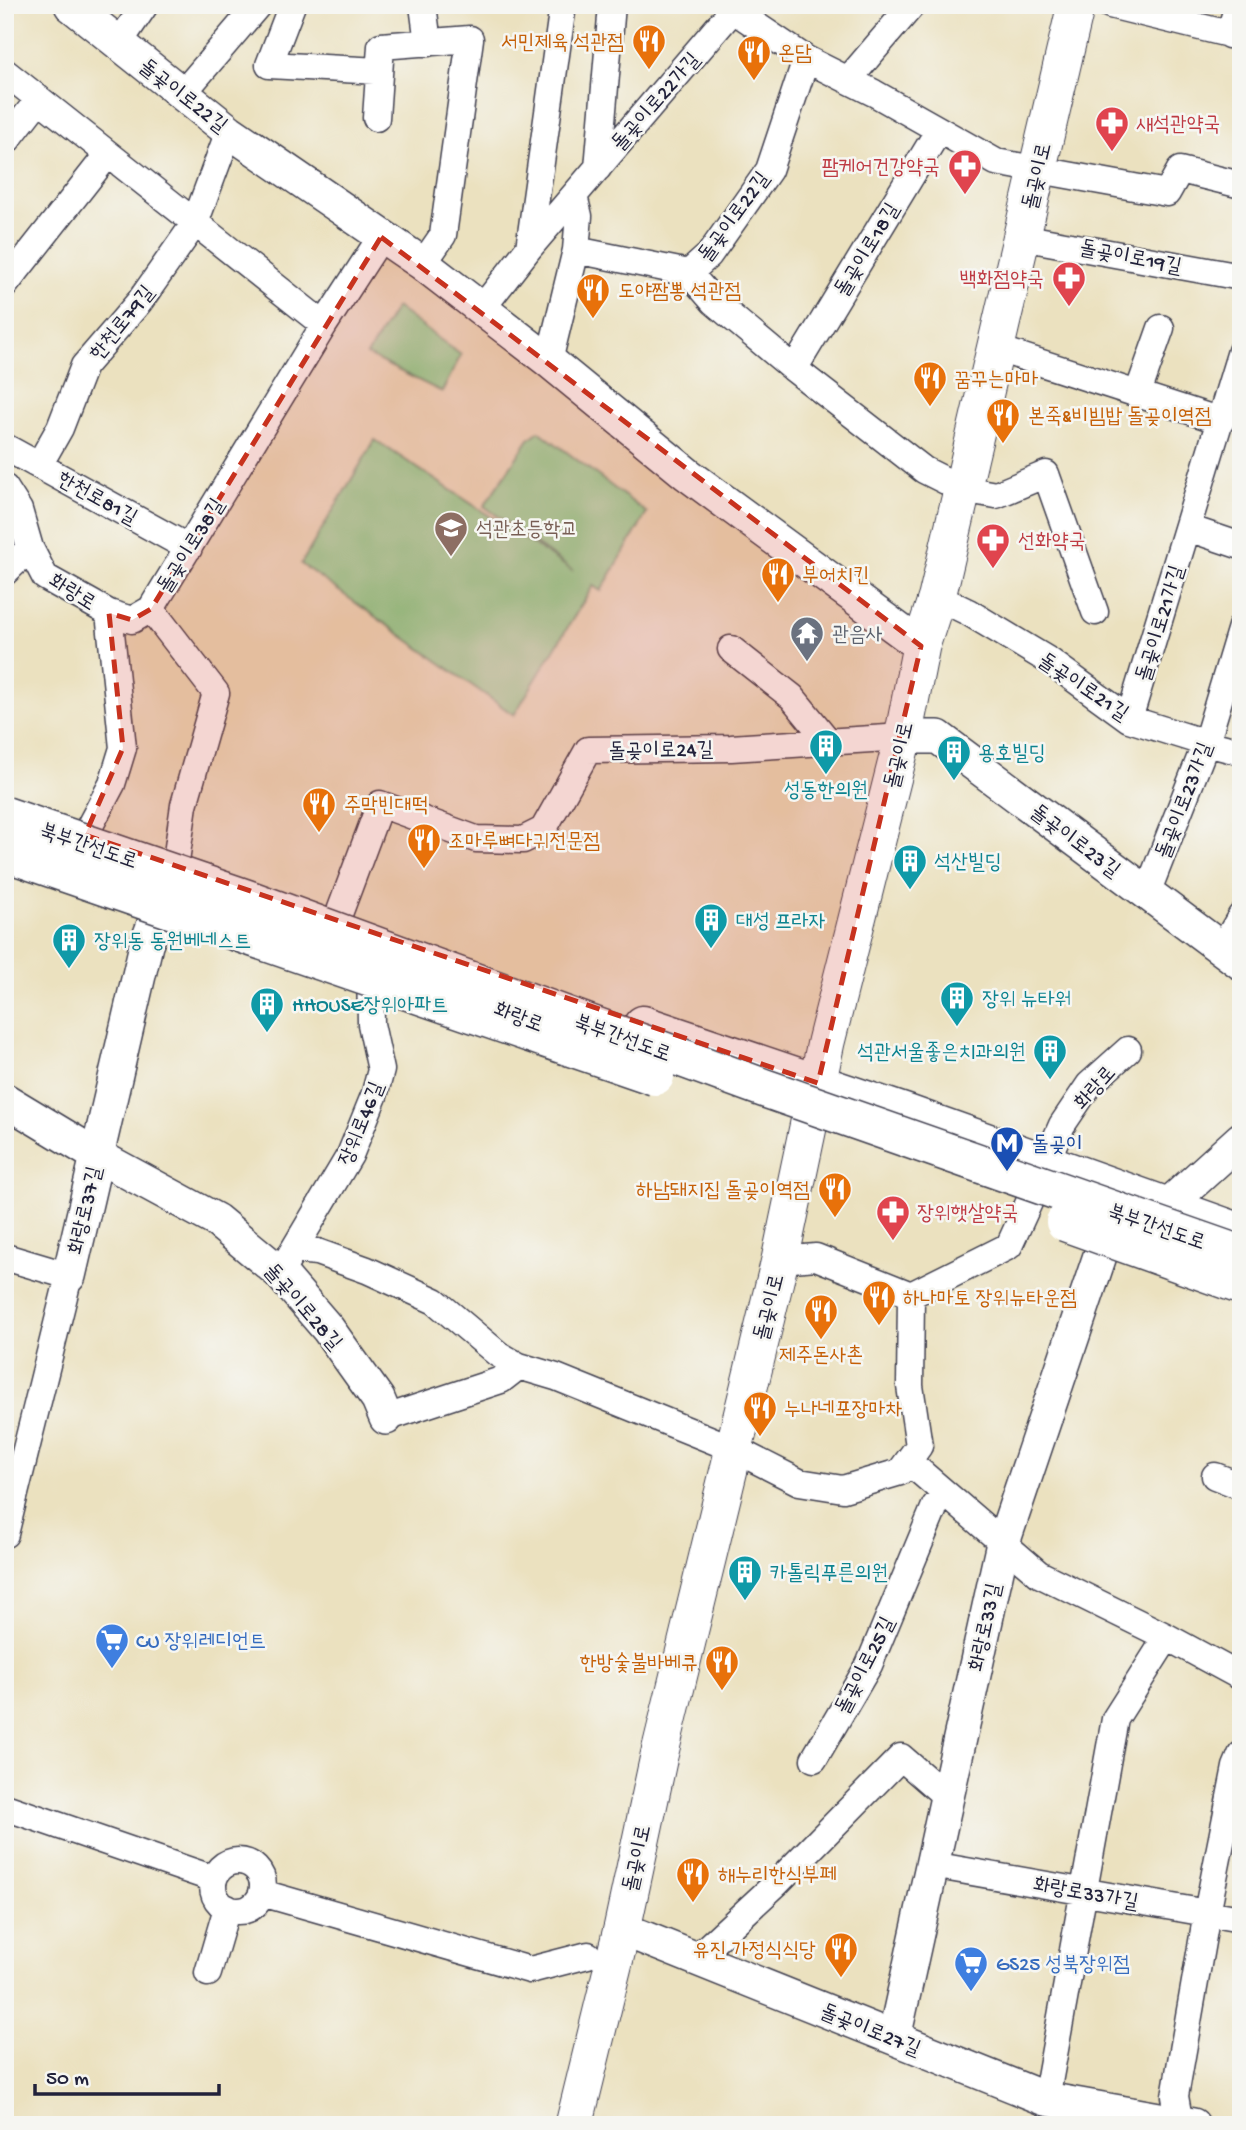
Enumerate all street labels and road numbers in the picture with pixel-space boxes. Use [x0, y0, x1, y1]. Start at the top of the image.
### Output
street label: 돌곶이로22가길 [608, 49, 707, 158]
street label: 돌곶이로22길 [133, 56, 231, 140]
street label: 돌곶이로 [1020, 141, 1059, 213]
street label: 돌곶이로22길 [695, 168, 777, 268]
street label: 돌곶이로18길 [831, 200, 907, 302]
street label: 돌곶이로19길 [1077, 237, 1184, 282]
street label: 한천로79길 [86, 282, 162, 367]
street label: 한천로81길 [52, 468, 141, 532]
street label: 돌곶이로38길 [154, 495, 232, 599]
street label: 돌곶이로21가길 [1133, 563, 1192, 685]
street label: 화랑로 [43, 570, 99, 618]
street label: 돌곶이로21길 [1032, 650, 1132, 728]
street label: 돌곶이로 [882, 720, 921, 792]
street label: 돌곶이로24길 [608, 739, 714, 766]
street label: 돌곶이로23가길 [1153, 739, 1220, 863]
street label: 돌곶이로23길 [1024, 801, 1124, 885]
street label: 북부간선도로 [36, 820, 140, 877]
street label: 화랑로 [490, 999, 546, 1040]
street label: 북부간선도로 [570, 1011, 674, 1069]
street label: 화랑로 [1070, 1062, 1123, 1117]
street label: 장위로46길 [335, 1079, 391, 1170]
street label: 화랑로37길 [65, 1164, 110, 1257]
street label: 북부간선도로 [1104, 1201, 1208, 1258]
street label: 돌곶이로28길 [257, 1260, 346, 1357]
street label: 돌곶이로 [751, 1272, 792, 1344]
street label: 화랑로33길 [966, 1581, 1009, 1674]
street label: 돌곶이로25길 [832, 1614, 902, 1719]
street label: 돌곶이로 [620, 1823, 659, 1894]
street label: 화랑로33가길 [1031, 1874, 1140, 1917]
street label: 돌곶이로27길 [816, 2001, 923, 2064]

